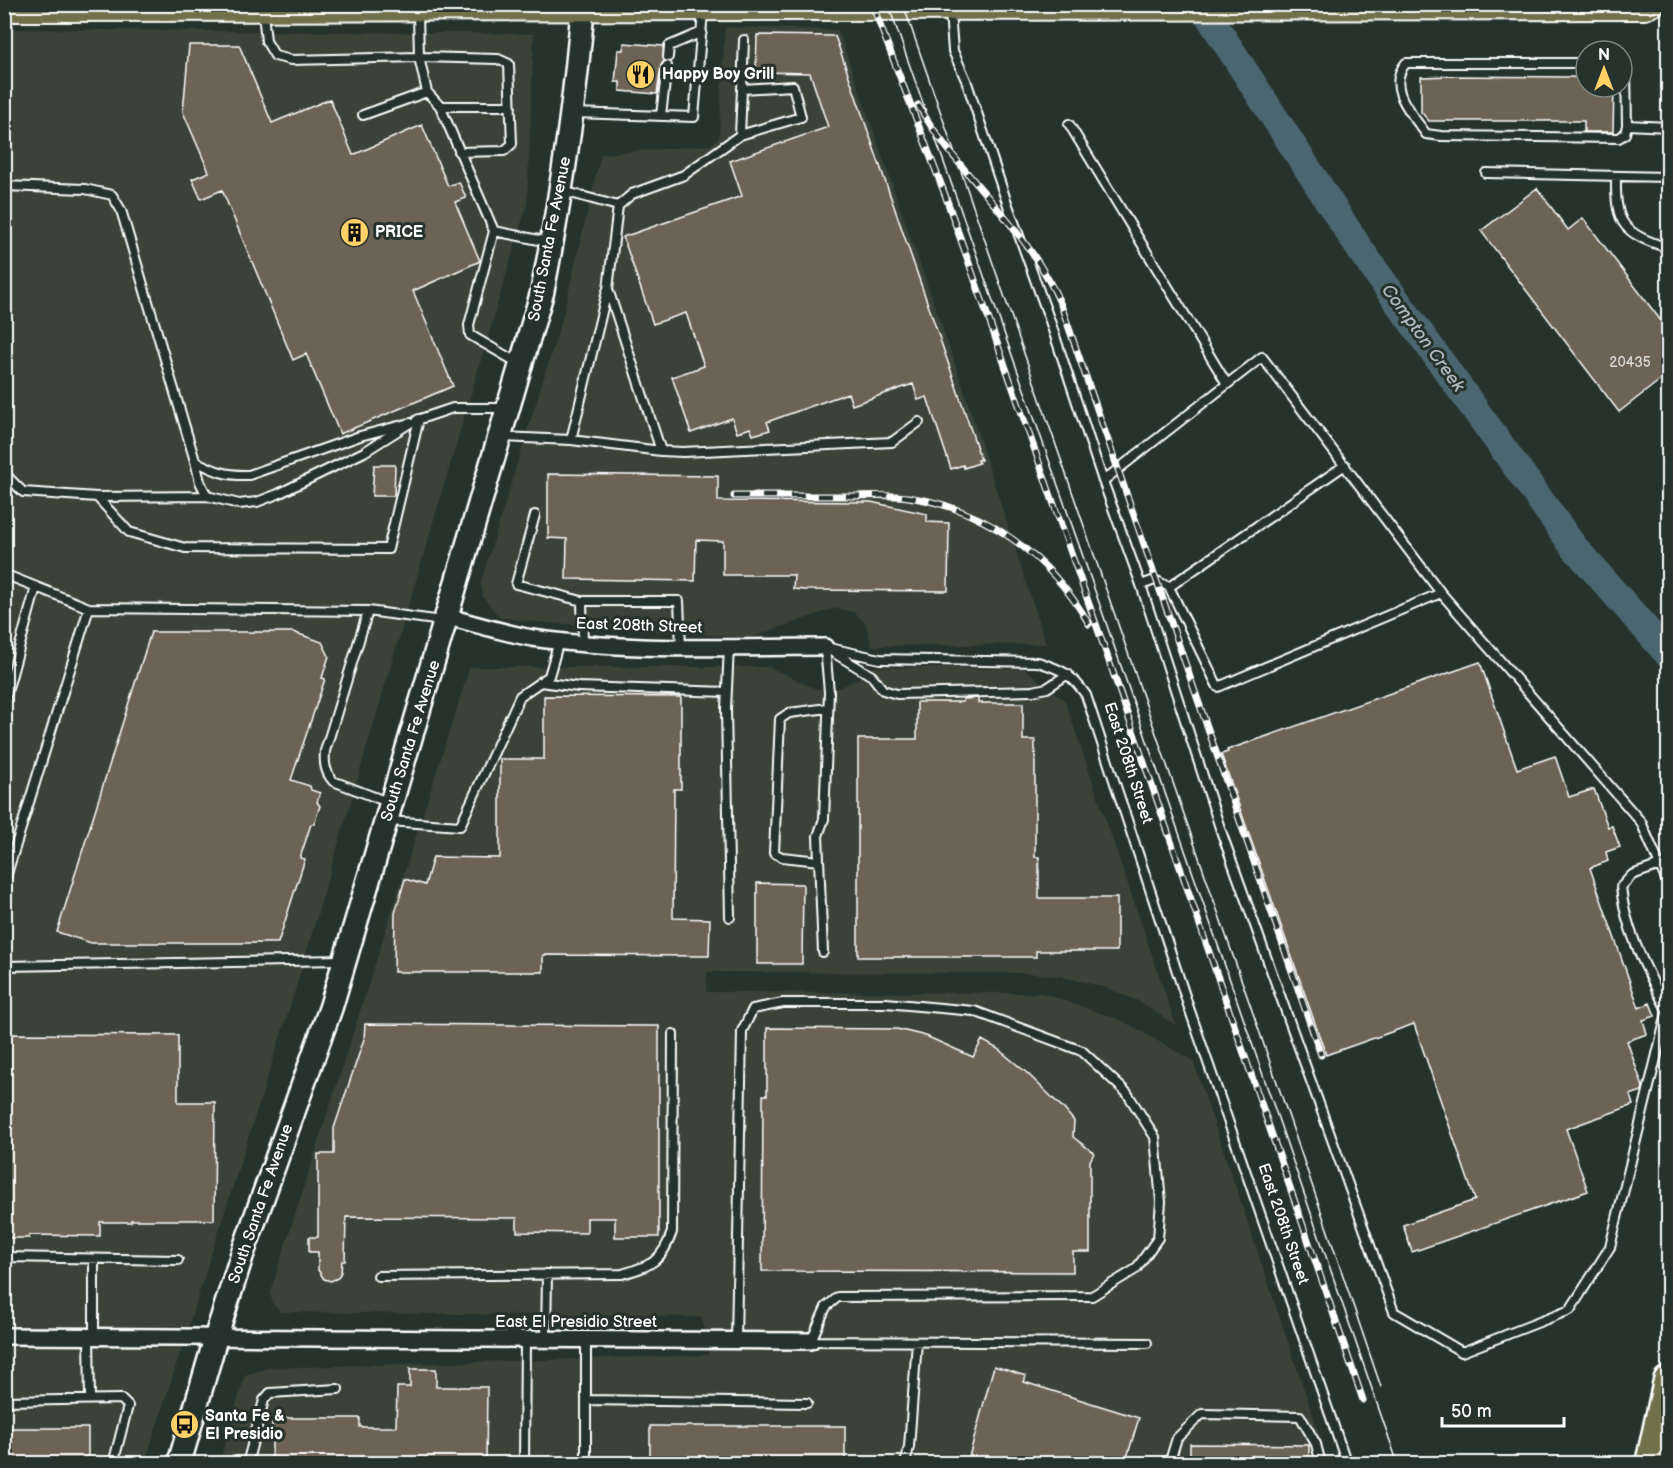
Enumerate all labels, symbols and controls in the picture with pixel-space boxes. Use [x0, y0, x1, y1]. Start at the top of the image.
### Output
north arrow [1574, 39, 1634, 99]
text: N [1598, 46, 1610, 65]
restaurant icon: Happy Boy Grill [625, 58, 657, 90]
place label: Happy Boy Grill [662, 65, 774, 84]
street label: South Santa Fe Avenue [525, 155, 575, 323]
building icon: PRICE [338, 216, 370, 248]
place label: PRICE [375, 223, 423, 242]
water label: Compton Creek [1377, 280, 1470, 397]
house number: 20435 [1609, 354, 1651, 371]
street label: East 208th Street [575, 614, 703, 638]
street label: South Santa Fe Avenue [377, 658, 445, 824]
street label: East 208th Street [1099, 700, 1157, 826]
street label: South Santa Fe Avenue [225, 1121, 297, 1286]
street label: East 208th Street [1253, 1161, 1313, 1287]
street label: East El Presidio Street [495, 1313, 657, 1332]
scale bar [1442, 1390, 1564, 1428]
text: 50 m [1451, 1401, 1492, 1422]
place label: Santa Fe & El Presidio [205, 1407, 285, 1444]
bus stop icon: Santa Fe & El Presidio [168, 1409, 200, 1441]

